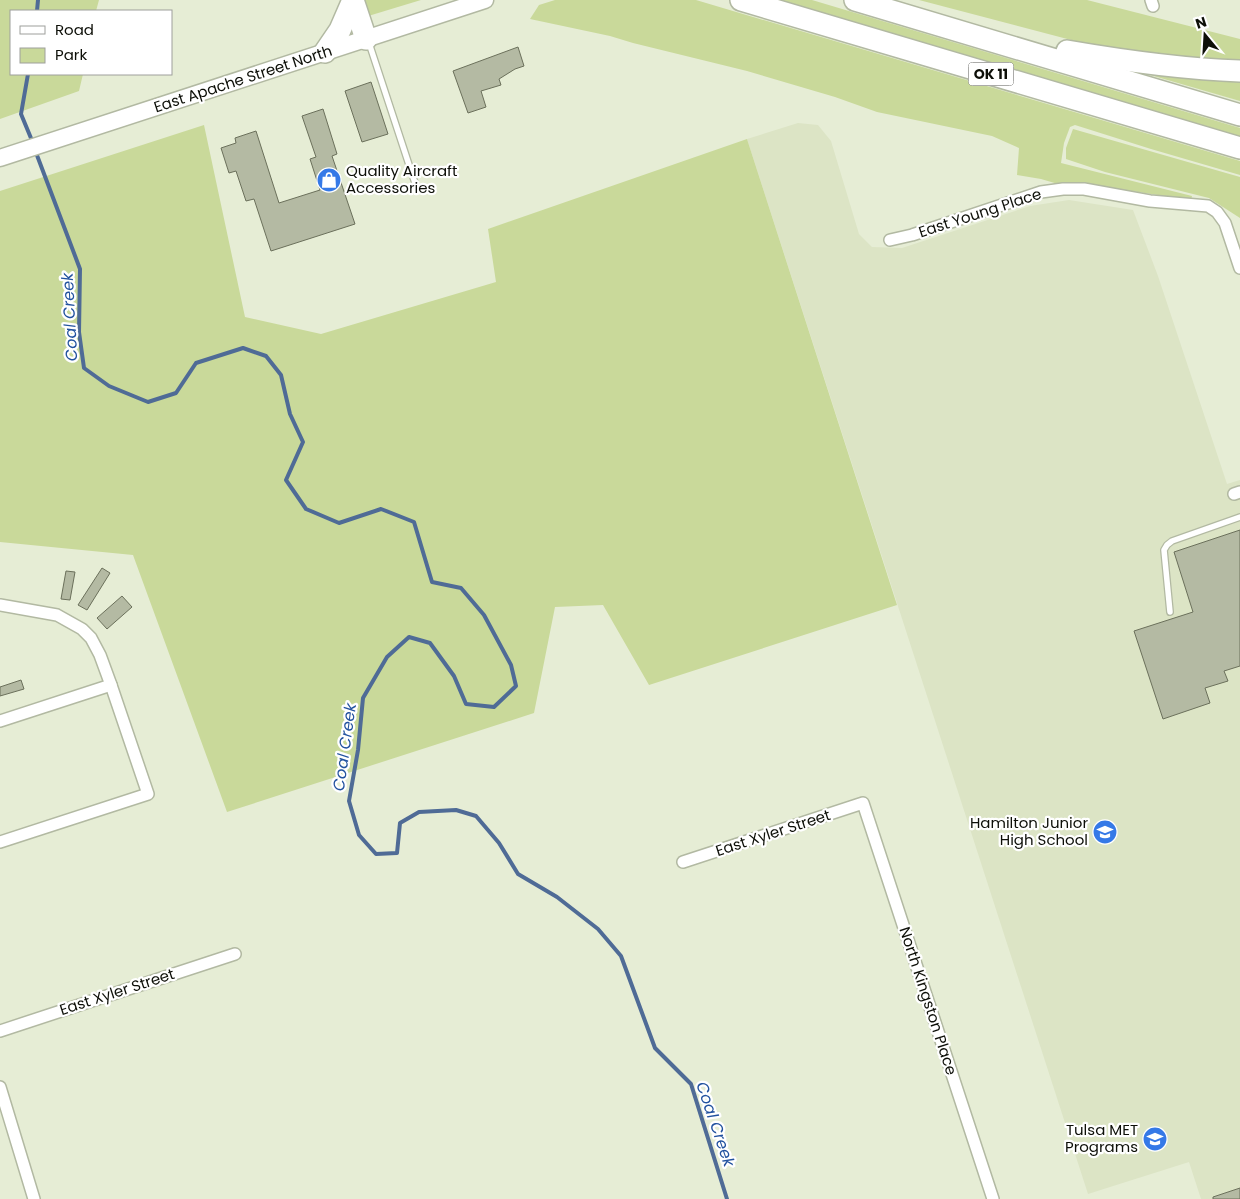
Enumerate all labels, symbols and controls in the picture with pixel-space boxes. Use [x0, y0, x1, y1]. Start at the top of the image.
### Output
legend [10, 10, 172, 75]
north arrow [1180, 10, 1230, 60]
text: N [1193, 11, 1209, 34]
text: Road [55, 19, 94, 40]
street label: East Apache Street North [151, 40, 335, 117]
text: Park [55, 44, 87, 65]
road number: OK 11 [968, 62, 1014, 86]
place label: Quality Aircraft Accessories [346, 160, 457, 198]
shop icon: Quality Aircraft Accessories [316, 167, 342, 193]
street label: East Young Place [916, 183, 1044, 242]
water label: Coal Creek [56, 271, 83, 362]
water label: Coal Creek [327, 701, 362, 792]
street label: East Xyler Street [713, 804, 833, 861]
place label: Hamilton Junior High School [970, 812, 1088, 850]
school or university icon: Hamilton Junior High School [1092, 819, 1118, 845]
street label: North Kingston Place [895, 924, 962, 1078]
street label: East Xyler Street [57, 963, 177, 1020]
water label: Coal Creek [690, 1079, 741, 1170]
place label: Tulsa MET Programs [1065, 1119, 1138, 1157]
school or university icon: Tulsa MET Programs [1142, 1126, 1168, 1152]

